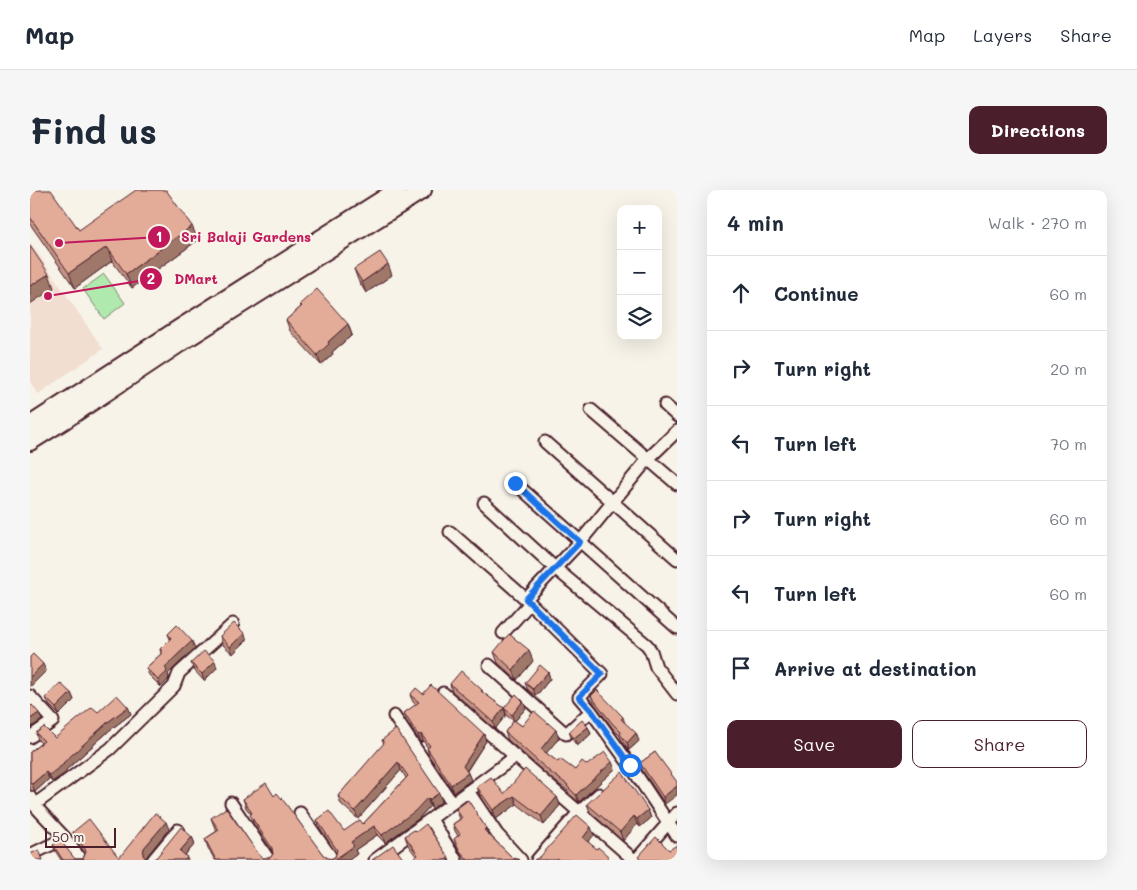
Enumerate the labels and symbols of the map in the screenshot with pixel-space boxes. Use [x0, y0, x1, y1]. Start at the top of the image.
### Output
callout: Sri Balaji Gardens [146, 223, 322, 252]
text: 1 [156, 226, 162, 246]
text: Sri Balaji Gardens [181, 227, 311, 246]
callout: DMart [139, 264, 227, 293]
text: 2 [147, 268, 155, 288]
text: DMart [174, 269, 218, 288]
route end [504, 472, 527, 495]
route start [619, 754, 642, 777]
scale bar [45, 825, 116, 848]

